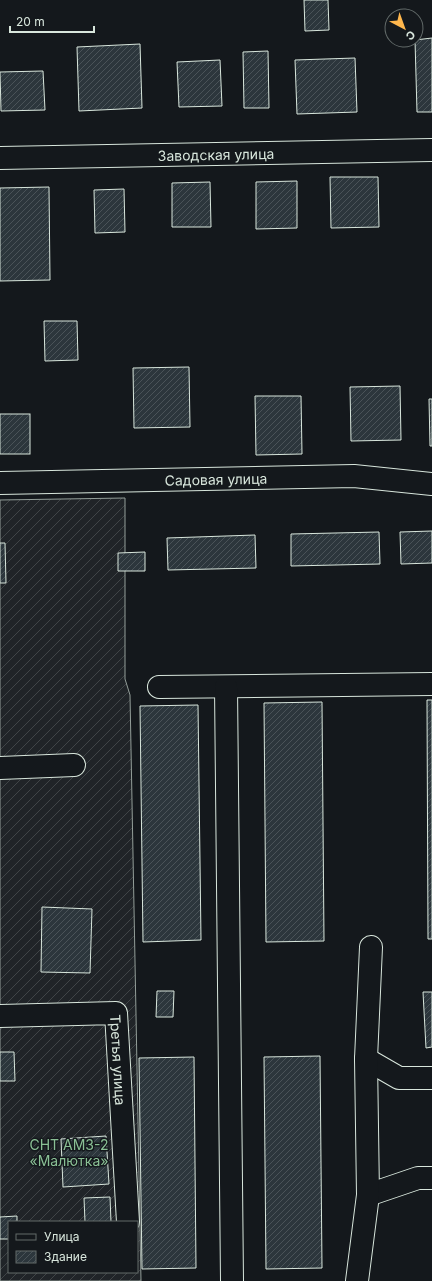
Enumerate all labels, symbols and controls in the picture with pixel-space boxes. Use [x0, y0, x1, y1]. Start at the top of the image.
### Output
scale bar [10, 8, 94, 34]
north arrow [384, 8, 424, 48]
text: 20 m [16, 14, 45, 29]
text: С [403, 28, 418, 44]
street label: Заводская улица [157, 144, 274, 164]
street label: Садовая улица [164, 469, 267, 488]
street label: Третья улица [108, 1014, 130, 1106]
park label: СНТ АМЗ-2 «Малютка» [29, 1136, 109, 1169]
legend [8, 1221, 138, 1273]
text: Улица [44, 1229, 79, 1244]
text: Здание [44, 1249, 87, 1264]

